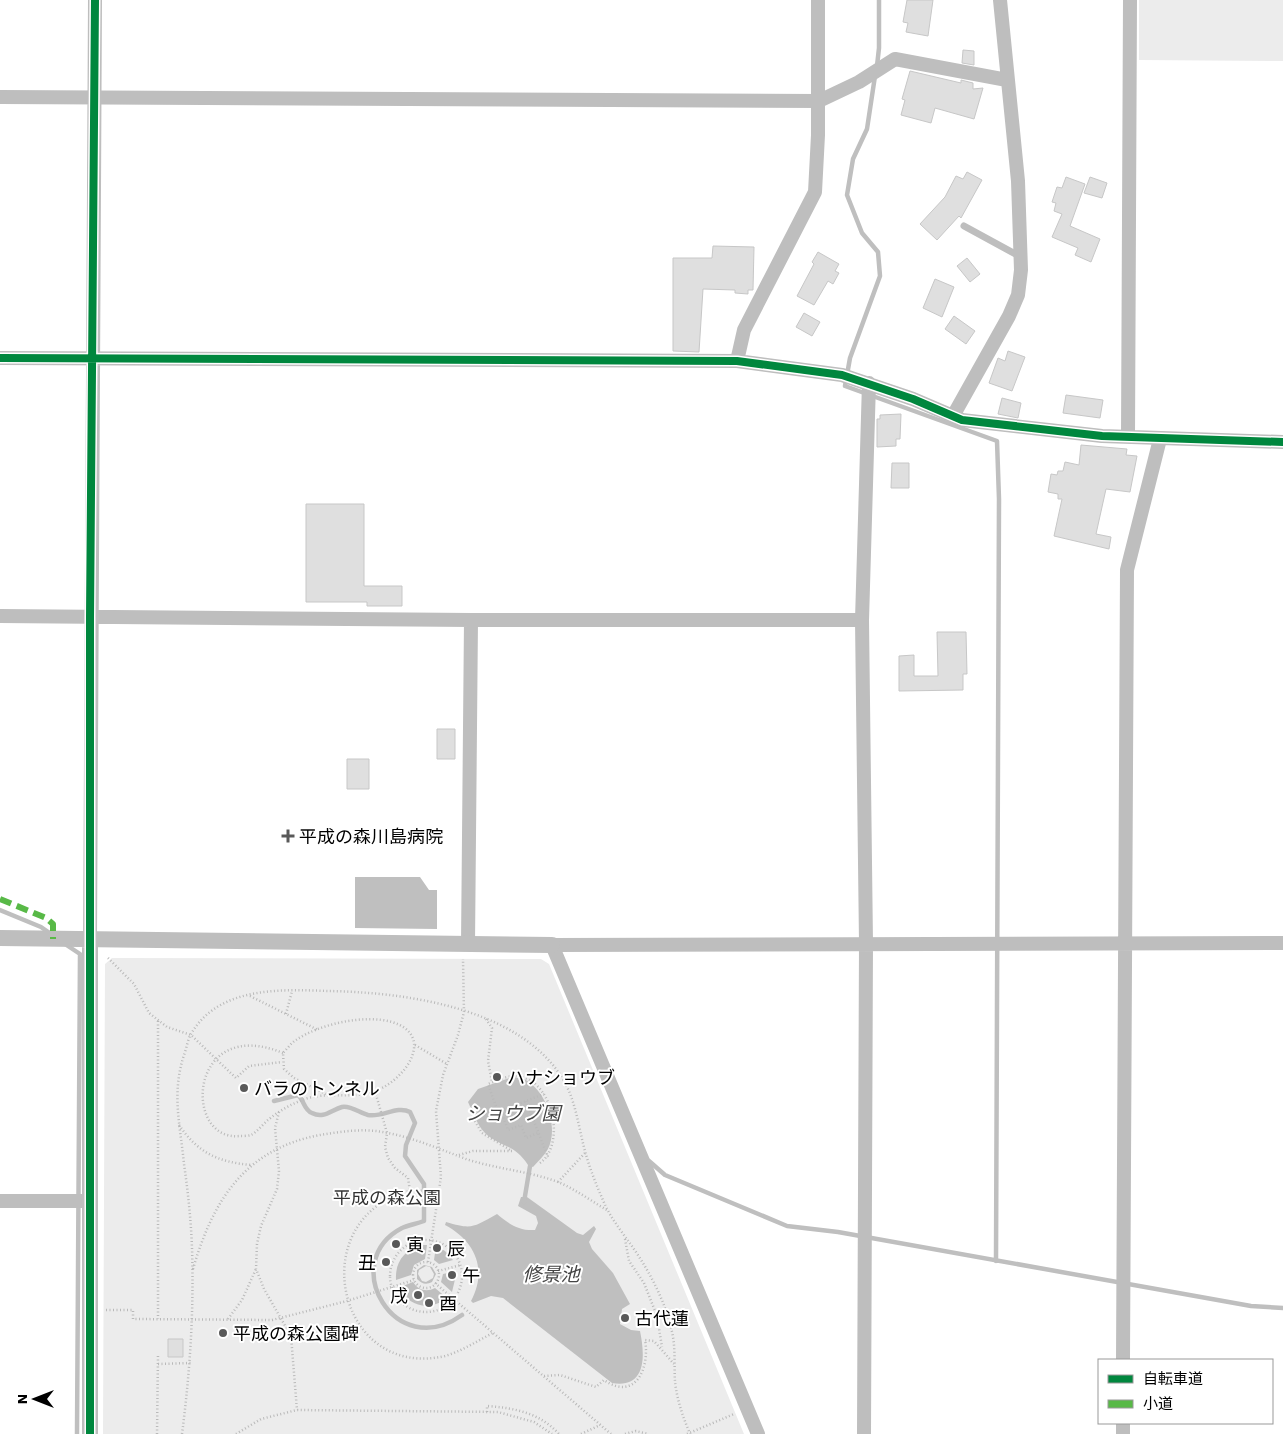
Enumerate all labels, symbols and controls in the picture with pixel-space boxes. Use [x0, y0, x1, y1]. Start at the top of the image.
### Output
place label: 平成の森川島病院 [299, 826, 443, 847]
marker: 平成の森川島病院 [281, 829, 295, 843]
place label: ハナショウブ [507, 1067, 615, 1088]
marker: ハナショウブ [491, 1071, 503, 1083]
place label: バラのトンネル [254, 1078, 380, 1099]
marker: バラのトンネル [238, 1082, 250, 1094]
water label: ショウブ園 [465, 1102, 563, 1125]
park label: 平成の森公園 [333, 1187, 441, 1208]
place label: 寅 [406, 1234, 424, 1255]
marker: 寅 [390, 1238, 402, 1250]
place label: 辰 [447, 1238, 465, 1259]
marker: 辰 [431, 1242, 443, 1254]
place label: 丑 [358, 1252, 376, 1273]
marker: 丑 [380, 1256, 392, 1268]
water label: 修景池 [522, 1263, 581, 1286]
place label: 午 [462, 1265, 480, 1286]
marker: 午 [446, 1269, 458, 1281]
place label: 戌 [390, 1285, 408, 1306]
marker: 戌 [412, 1289, 424, 1301]
place label: 酉 [439, 1293, 457, 1314]
marker: 酉 [423, 1297, 435, 1309]
place label: 古代蓮 [635, 1308, 689, 1329]
marker: 古代蓮 [619, 1312, 631, 1324]
place label: 平成の森公園碑 [233, 1323, 359, 1344]
marker: 平成の森公園碑 [217, 1327, 229, 1339]
legend [1098, 1359, 1273, 1424]
text: 自転車道 [1143, 1370, 1203, 1388]
north arrow [10, 1374, 60, 1424]
text: N [14, 1394, 30, 1404]
text: 小道 [1143, 1395, 1173, 1413]

